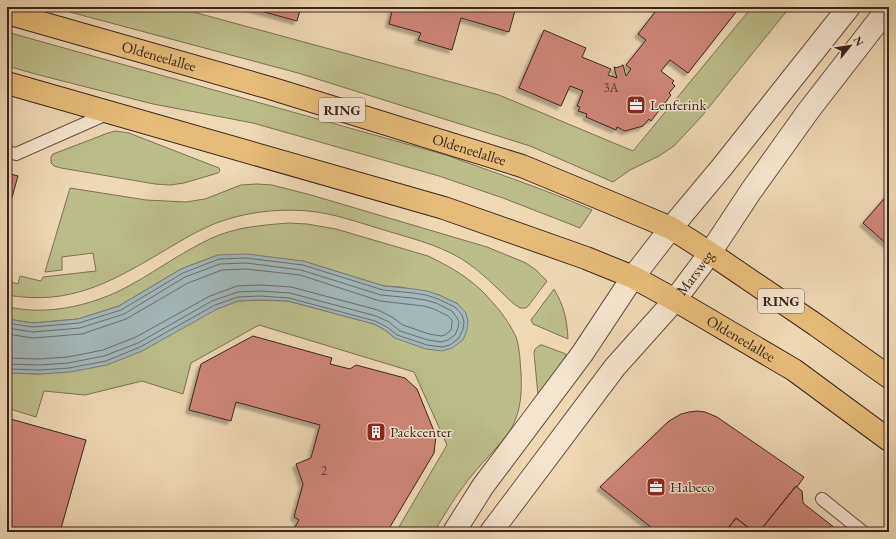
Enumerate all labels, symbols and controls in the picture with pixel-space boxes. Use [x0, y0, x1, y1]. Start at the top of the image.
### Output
north arrow [830, 26, 870, 66]
text: N [850, 34, 867, 48]
street label: Oldeneelallee [120, 36, 199, 75]
house number: 3A [603, 79, 620, 96]
office icon: Lenferink [625, 94, 647, 116]
place label: Lenferink [650, 95, 707, 114]
road number: RING [319, 98, 365, 122]
street label: Oldeneelallee [430, 129, 509, 170]
street label: Marsweg [672, 246, 718, 299]
road number: RING [758, 289, 804, 313]
street label: Oldeneelallee [703, 311, 779, 366]
building icon: Packcenter [365, 421, 387, 443]
place label: Packcenter [390, 422, 452, 441]
house number: 2 [321, 462, 328, 479]
office icon: Habeco [645, 476, 667, 498]
place label: Habeco [670, 477, 715, 496]

